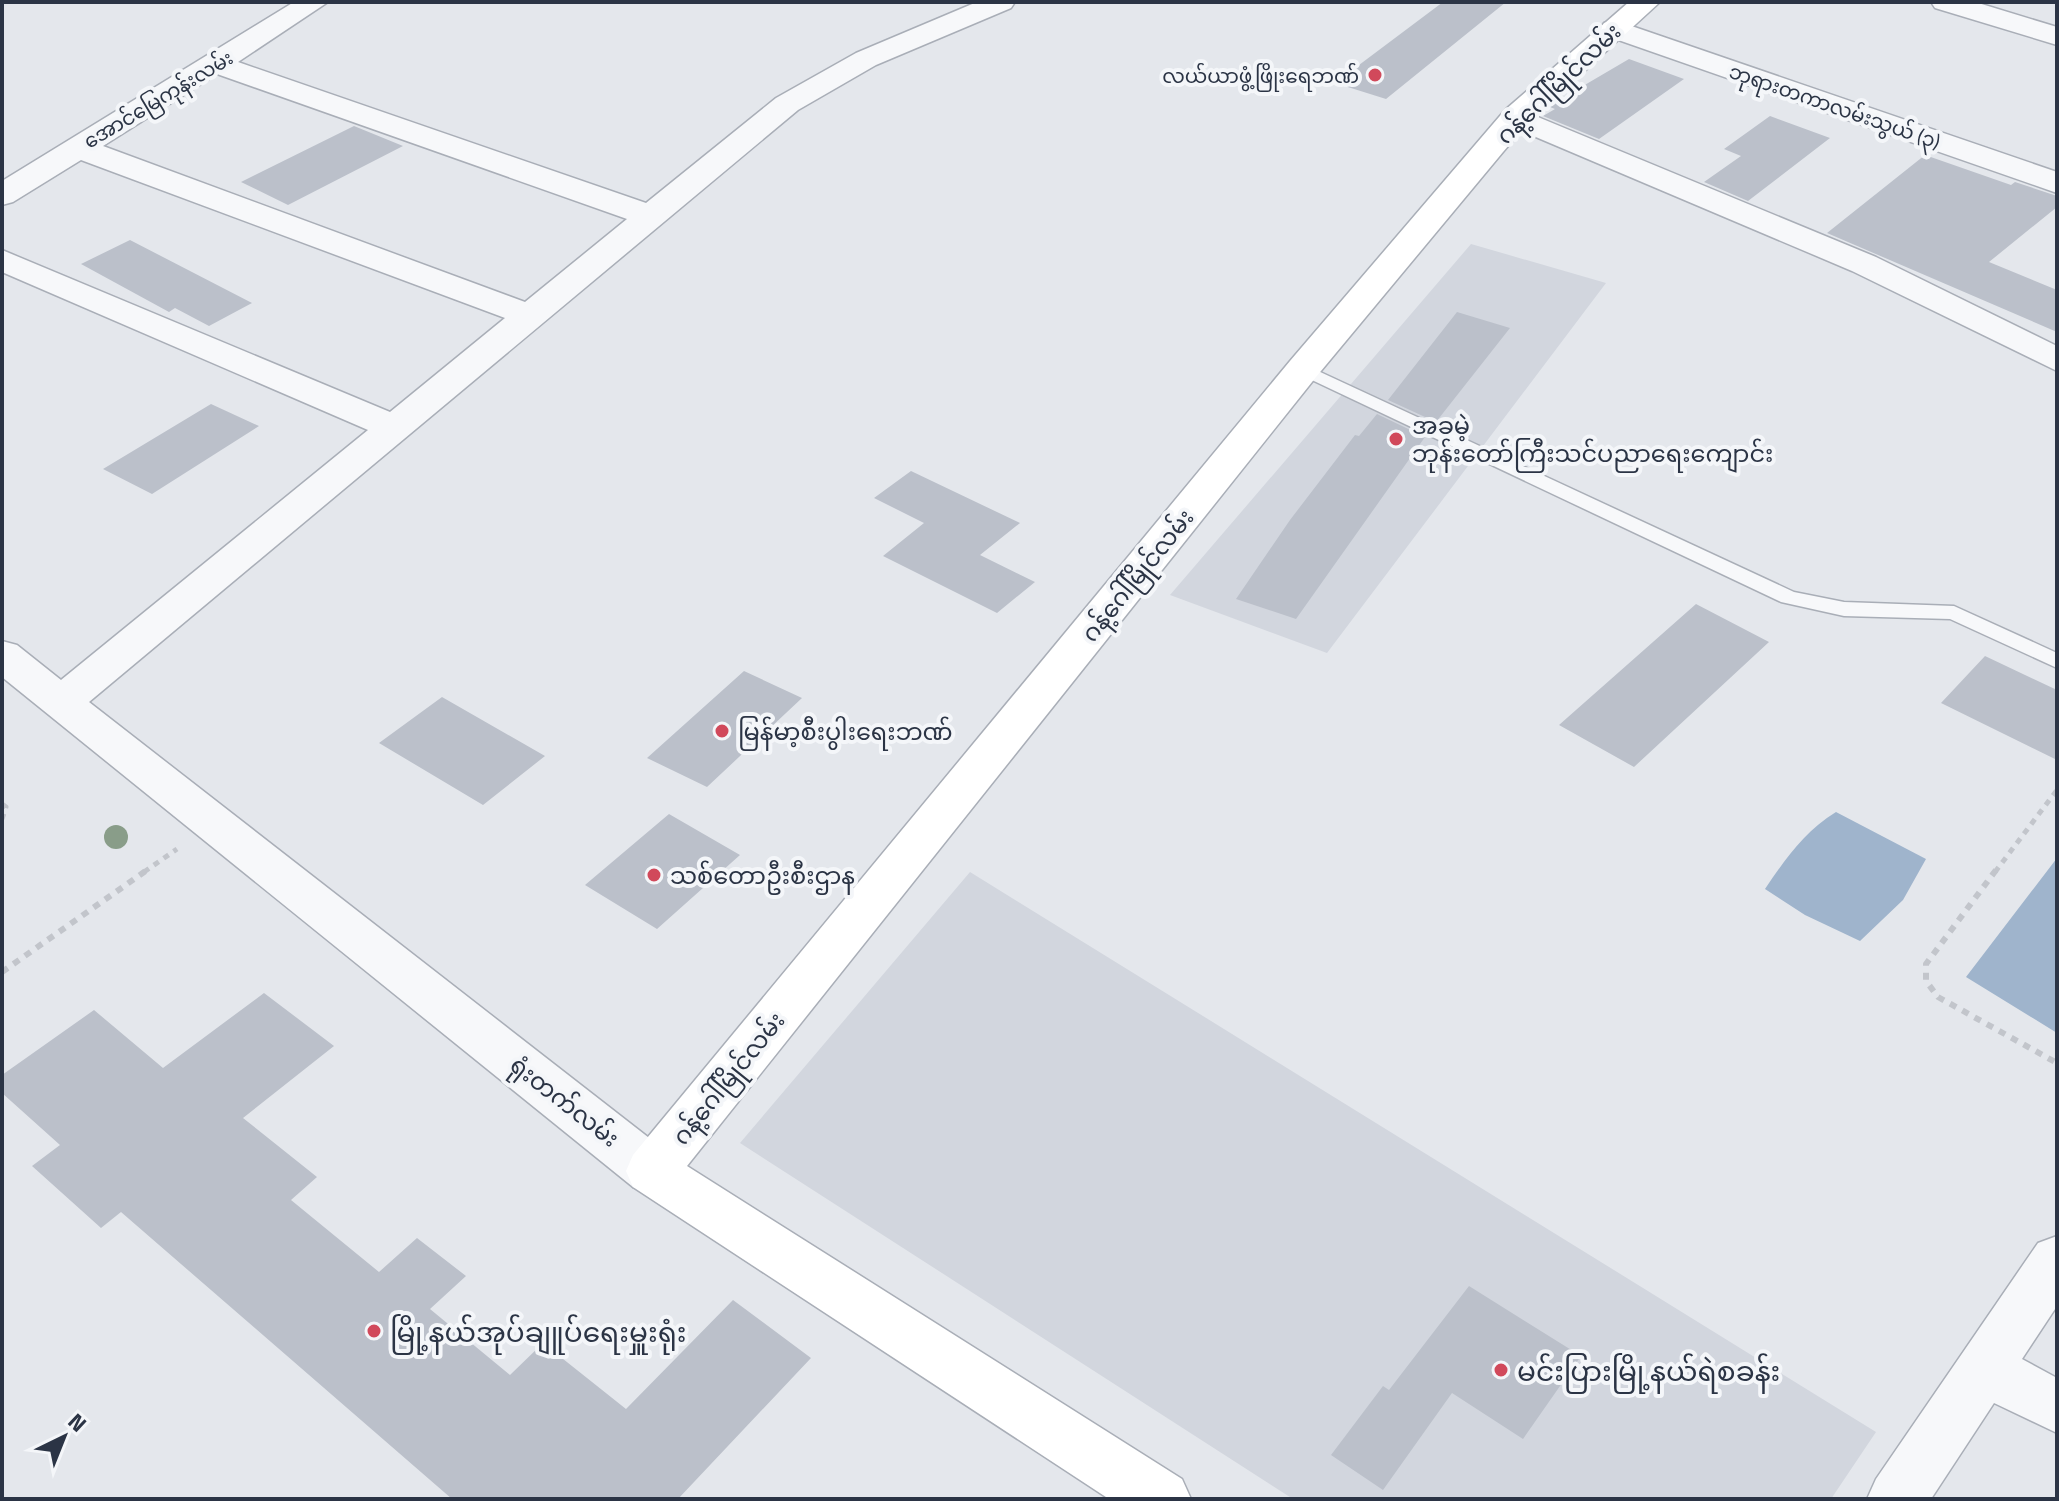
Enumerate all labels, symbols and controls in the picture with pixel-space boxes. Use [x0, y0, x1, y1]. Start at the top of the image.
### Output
street label: ဂန့်ဂေါ်မြိုင်လမ်း [1487, 14, 1630, 154]
street label: အောင်မြေကုန်းလမ်း [77, 42, 240, 158]
street label: ဘုရားတကာလမ်းသွယ် (၃) [1724, 55, 1945, 159]
place label: လယ်ယာဖွံ့ဖြိုးရေဘဏ် [1162, 60, 1359, 92]
marker: လယ်ယာဖွံ့ဖြိုးရေဘဏ် [1366, 66, 1384, 84]
place label: အခမဲ့ ဘုန်းတော်ကြီးသင်ပညာရေးကျောင်း [1412, 407, 1773, 473]
marker: အခမဲ့ ဘုန်းတော်ကြီးသင်ပညာရေးကျောင်း [1387, 430, 1405, 448]
street label: ဂန့်ဂေါ်မြိုင်လမ်း [1072, 501, 1204, 651]
place label: မြန်မာ့စီးပွါးရေးဘဏ် [738, 713, 953, 751]
marker: မြန်မာ့စီးပွါးရေးဘဏ် [713, 722, 731, 740]
place label: သစ်တောဦးစီးဌာန [670, 857, 855, 895]
marker: သစ်တောဦးစီးဌာန [645, 866, 663, 884]
street label: ဂန့်ဂေါ်မြိုင်လမ်း [663, 1004, 795, 1154]
street label: ရုံးတက်လမ်း [501, 1047, 627, 1157]
place label: မြို့နယ်အုပ်ချူပ်ရေးမှူးရုံး [390, 1310, 686, 1355]
marker: မြို့နယ်အုပ်ချူပ်ရေးမှူးရုံး [365, 1322, 383, 1340]
place label: မင်းပြားမြို့နယ်ရဲစခန်း [1517, 1349, 1780, 1394]
marker: မင်းပြားမြို့နယ်ရဲစခန်း [1492, 1361, 1510, 1379]
north arrow [24, 1397, 104, 1477]
text: N [60, 1405, 95, 1440]

